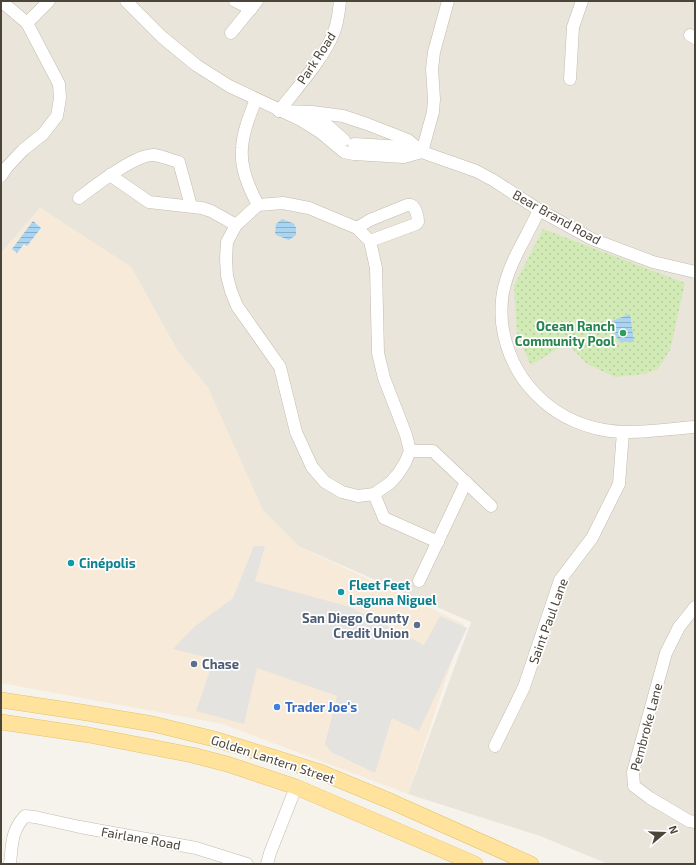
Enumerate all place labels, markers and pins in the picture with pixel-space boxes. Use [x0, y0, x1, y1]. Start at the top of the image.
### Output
place label: Ocean Ranch Community Pool [515, 318, 616, 349]
marker: Ocean Ranch Community Pool [618, 328, 628, 338]
place label: Cinépolis [79, 555, 136, 571]
marker: Cinépolis [66, 558, 76, 568]
place label: Fleet Feet Laguna Niguel [349, 577, 437, 608]
marker: Fleet Feet Laguna Niguel [336, 587, 346, 597]
place label: San Diego County Credit Union [302, 610, 410, 641]
marker: San Diego County Credit Union [412, 620, 422, 630]
place label: Chase [202, 656, 239, 672]
marker: Chase [189, 659, 199, 669]
place label: Trader Joe's [285, 699, 357, 715]
marker: Trader Joe's [272, 702, 282, 712]

